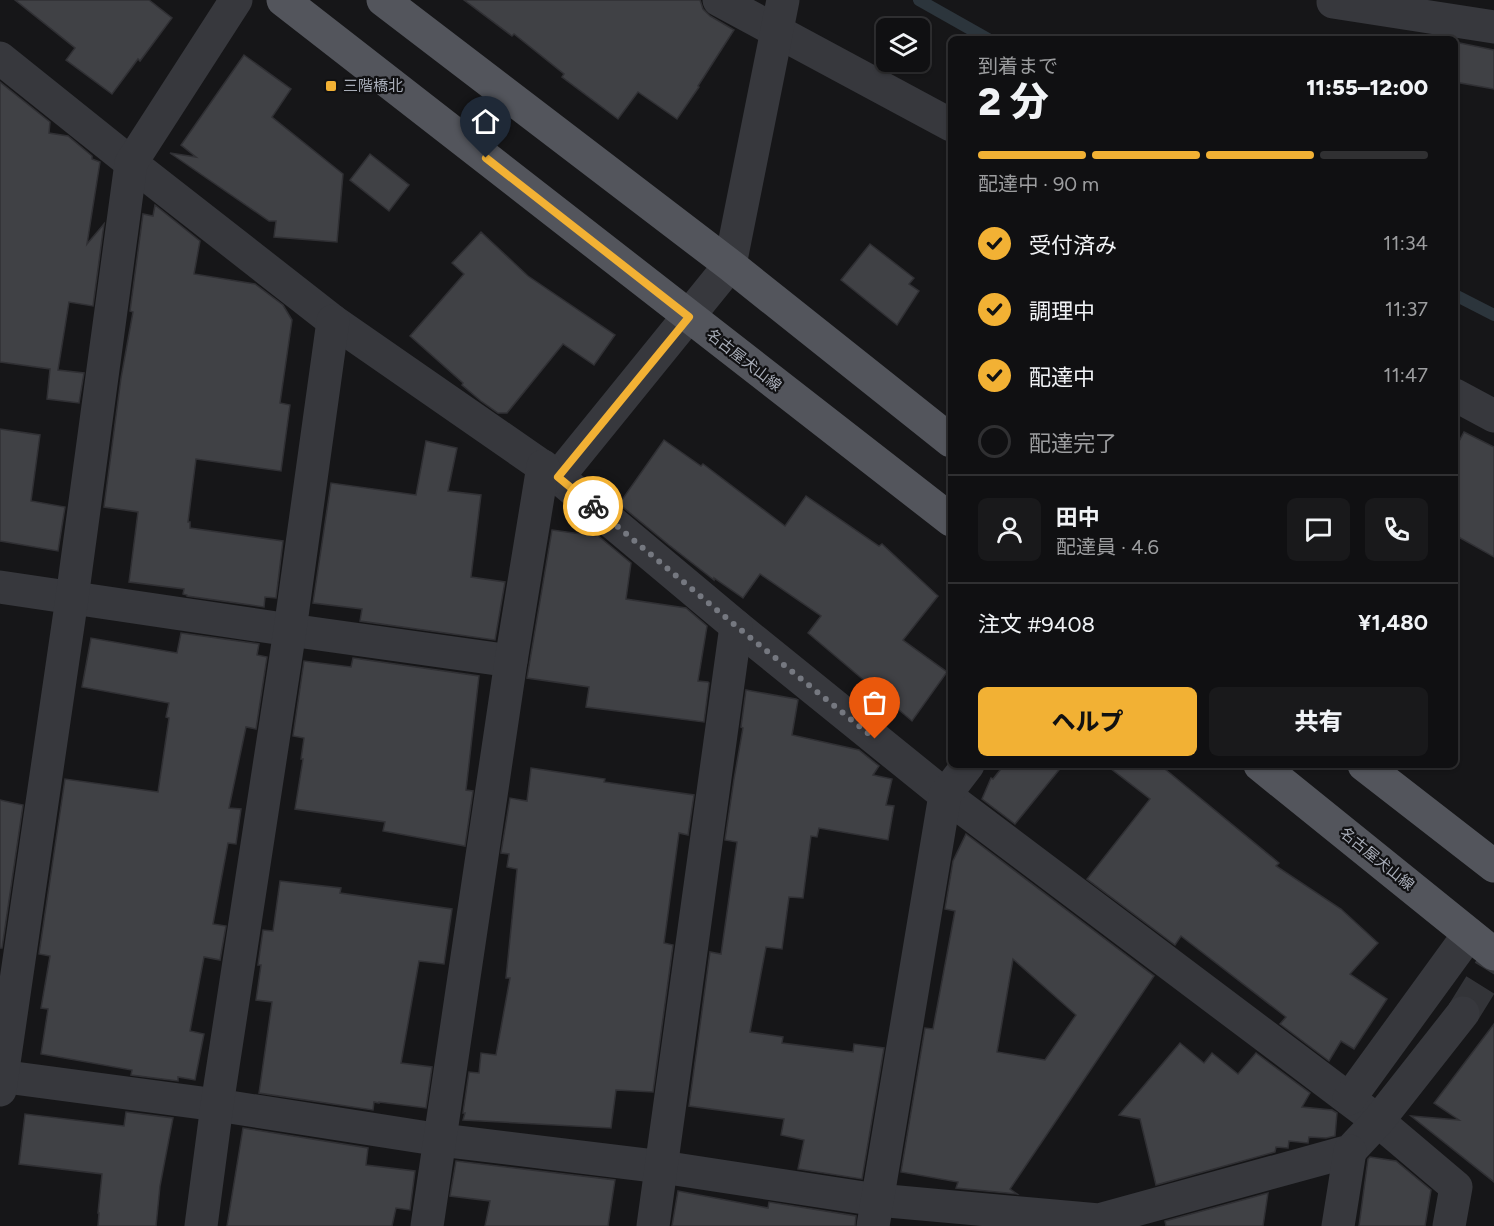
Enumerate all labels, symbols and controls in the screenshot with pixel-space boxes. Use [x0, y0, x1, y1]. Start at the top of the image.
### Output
map controls [876, 18, 930, 72]
button: layers [876, 18, 930, 72]
text: 到着まで [978, 54, 1058, 78]
text: 11:55–12:00 [1306, 74, 1428, 101]
place label: 三階橋北 [343, 77, 403, 95]
text: 2 分 [978, 78, 1049, 125]
marker: 三階橋北 [324, 79, 338, 93]
pin [460, 96, 511, 158]
icon: home [469, 105, 502, 138]
text: 配達中 · 90 m [978, 172, 1099, 196]
icon: check [978, 227, 1011, 260]
text: 11:34 [1383, 231, 1428, 255]
text: 受付済み [1029, 232, 1117, 259]
icon: check [978, 293, 1011, 326]
text: 11:37 [1385, 297, 1428, 321]
text: 調理中 [1029, 298, 1095, 325]
street label: 名古屋犬山線 [703, 325, 785, 395]
icon: check [978, 359, 1011, 392]
text: 11:47 [1383, 363, 1428, 387]
text: 配達中 [1029, 364, 1095, 391]
text: 配達完了 [1029, 430, 1117, 457]
courier [563, 476, 623, 536]
icon: bike [577, 490, 610, 523]
button: person [978, 498, 1041, 561]
button: chat [1287, 498, 1350, 561]
button: phone [1365, 498, 1428, 561]
text: 田中 [1056, 504, 1100, 531]
text: 配達員 · 4.6 [1056, 535, 1159, 559]
text: ¥1,480 [1358, 609, 1428, 636]
text: 注文 #9408 [978, 611, 1095, 638]
pin [849, 677, 900, 739]
icon: bag [858, 686, 891, 719]
button: ヘルプ [978, 687, 1197, 756]
button: 共有 [1209, 687, 1428, 756]
street label: 名古屋犬山線 [1336, 824, 1418, 894]

